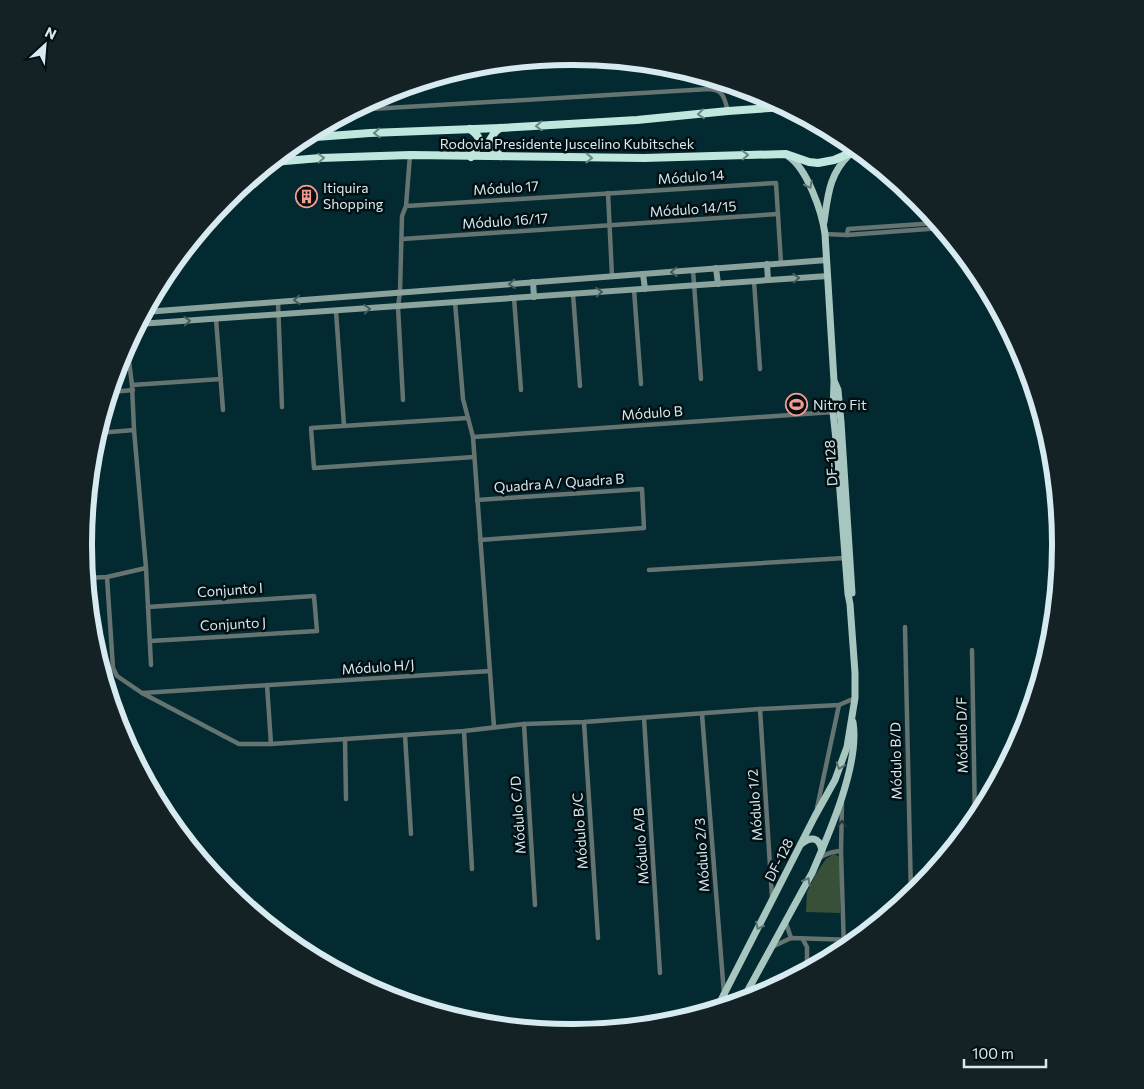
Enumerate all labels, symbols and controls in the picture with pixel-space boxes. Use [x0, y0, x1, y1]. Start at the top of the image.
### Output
north arrow [20, 20, 70, 70]
text: N [42, 23, 59, 43]
one-way arrow [697, 108, 705, 119]
one-way arrow [535, 120, 543, 131]
one-way arrow [373, 127, 381, 138]
street label: Rodovia Presidente Juscelino Kubitschek [440, 135, 695, 152]
one-way arrow [742, 150, 750, 160]
one-way arrow [318, 153, 326, 164]
one-way arrow [586, 153, 593, 163]
street label: Módulo 14 [657, 166, 725, 187]
street label: Módulo 17 [473, 177, 539, 198]
place label: Itiquira Shopping [323, 179, 384, 212]
one-way arrow [803, 180, 813, 189]
building icon: Itiquira Shopping [295, 184, 319, 208]
street label: Módulo 14/15 [649, 197, 737, 220]
street label: Módulo 16/17 [461, 209, 548, 232]
one-way arrow [670, 266, 678, 277]
one-way arrow [792, 273, 800, 284]
one-way arrow [507, 278, 515, 289]
one-way arrow [595, 287, 603, 298]
one-way arrow [293, 294, 301, 305]
one-way arrow [363, 303, 371, 314]
one-way arrow [184, 316, 192, 326]
sports icon: Nitro Fit [785, 393, 809, 417]
place label: Nitro Fit [813, 396, 867, 413]
street label: Módulo B [621, 402, 683, 423]
street label: DF-128 [820, 439, 841, 487]
street label: Quadra A / Quadra B [493, 469, 625, 496]
street label: Conjunto I [196, 579, 263, 600]
street label: Conjunto J [199, 613, 266, 634]
street label: Módulo H/J [341, 655, 415, 678]
street label: Módulo D/F [952, 697, 971, 773]
street label: Módulo B/D [886, 722, 905, 800]
one-way arrow [836, 761, 846, 770]
street label: Módulo 1/2 [743, 768, 765, 842]
street label: Módulo C/D [506, 775, 529, 855]
street label: Módulo B/C [568, 792, 591, 870]
street label: Módulo A/B [629, 807, 652, 885]
street label: Módulo 2/3 [690, 817, 713, 893]
one-way arrow [836, 819, 847, 827]
street label: DF-128 [760, 835, 797, 884]
one-way arrow [801, 878, 811, 887]
one-way arrow [755, 921, 765, 930]
scale bar [964, 1036, 1046, 1068]
text: 100 m [972, 1044, 1014, 1062]

